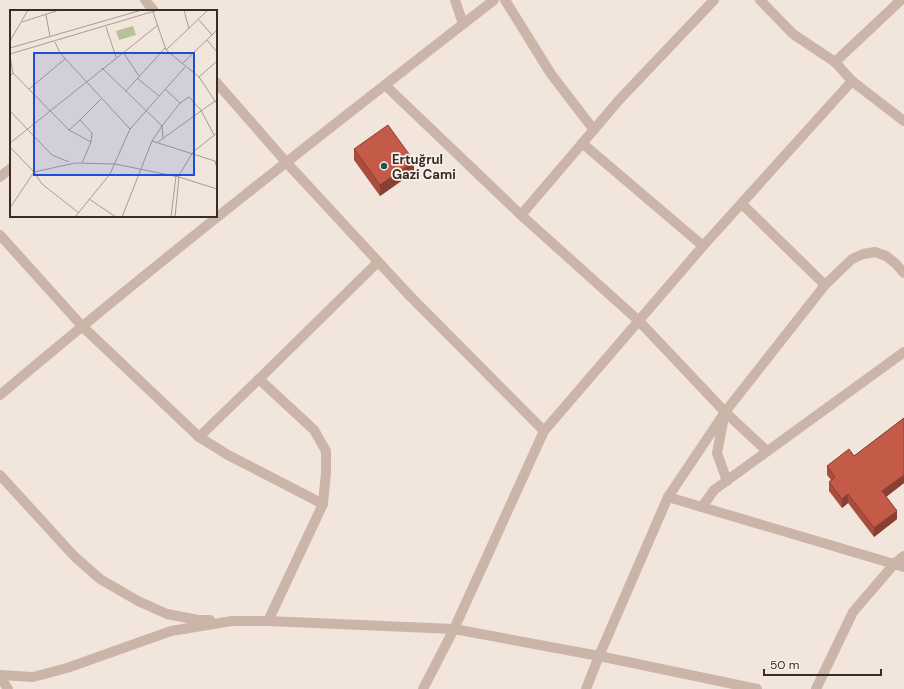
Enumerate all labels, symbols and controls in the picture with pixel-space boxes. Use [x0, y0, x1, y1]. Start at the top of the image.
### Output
inset map [10, 10, 217, 217]
place label: Ertuğrul Gazi Cami [392, 151, 456, 183]
marker: Ertuğrul Gazi Cami [379, 161, 389, 171]
scale bar [764, 651, 881, 677]
text: 50 m [770, 657, 799, 673]

